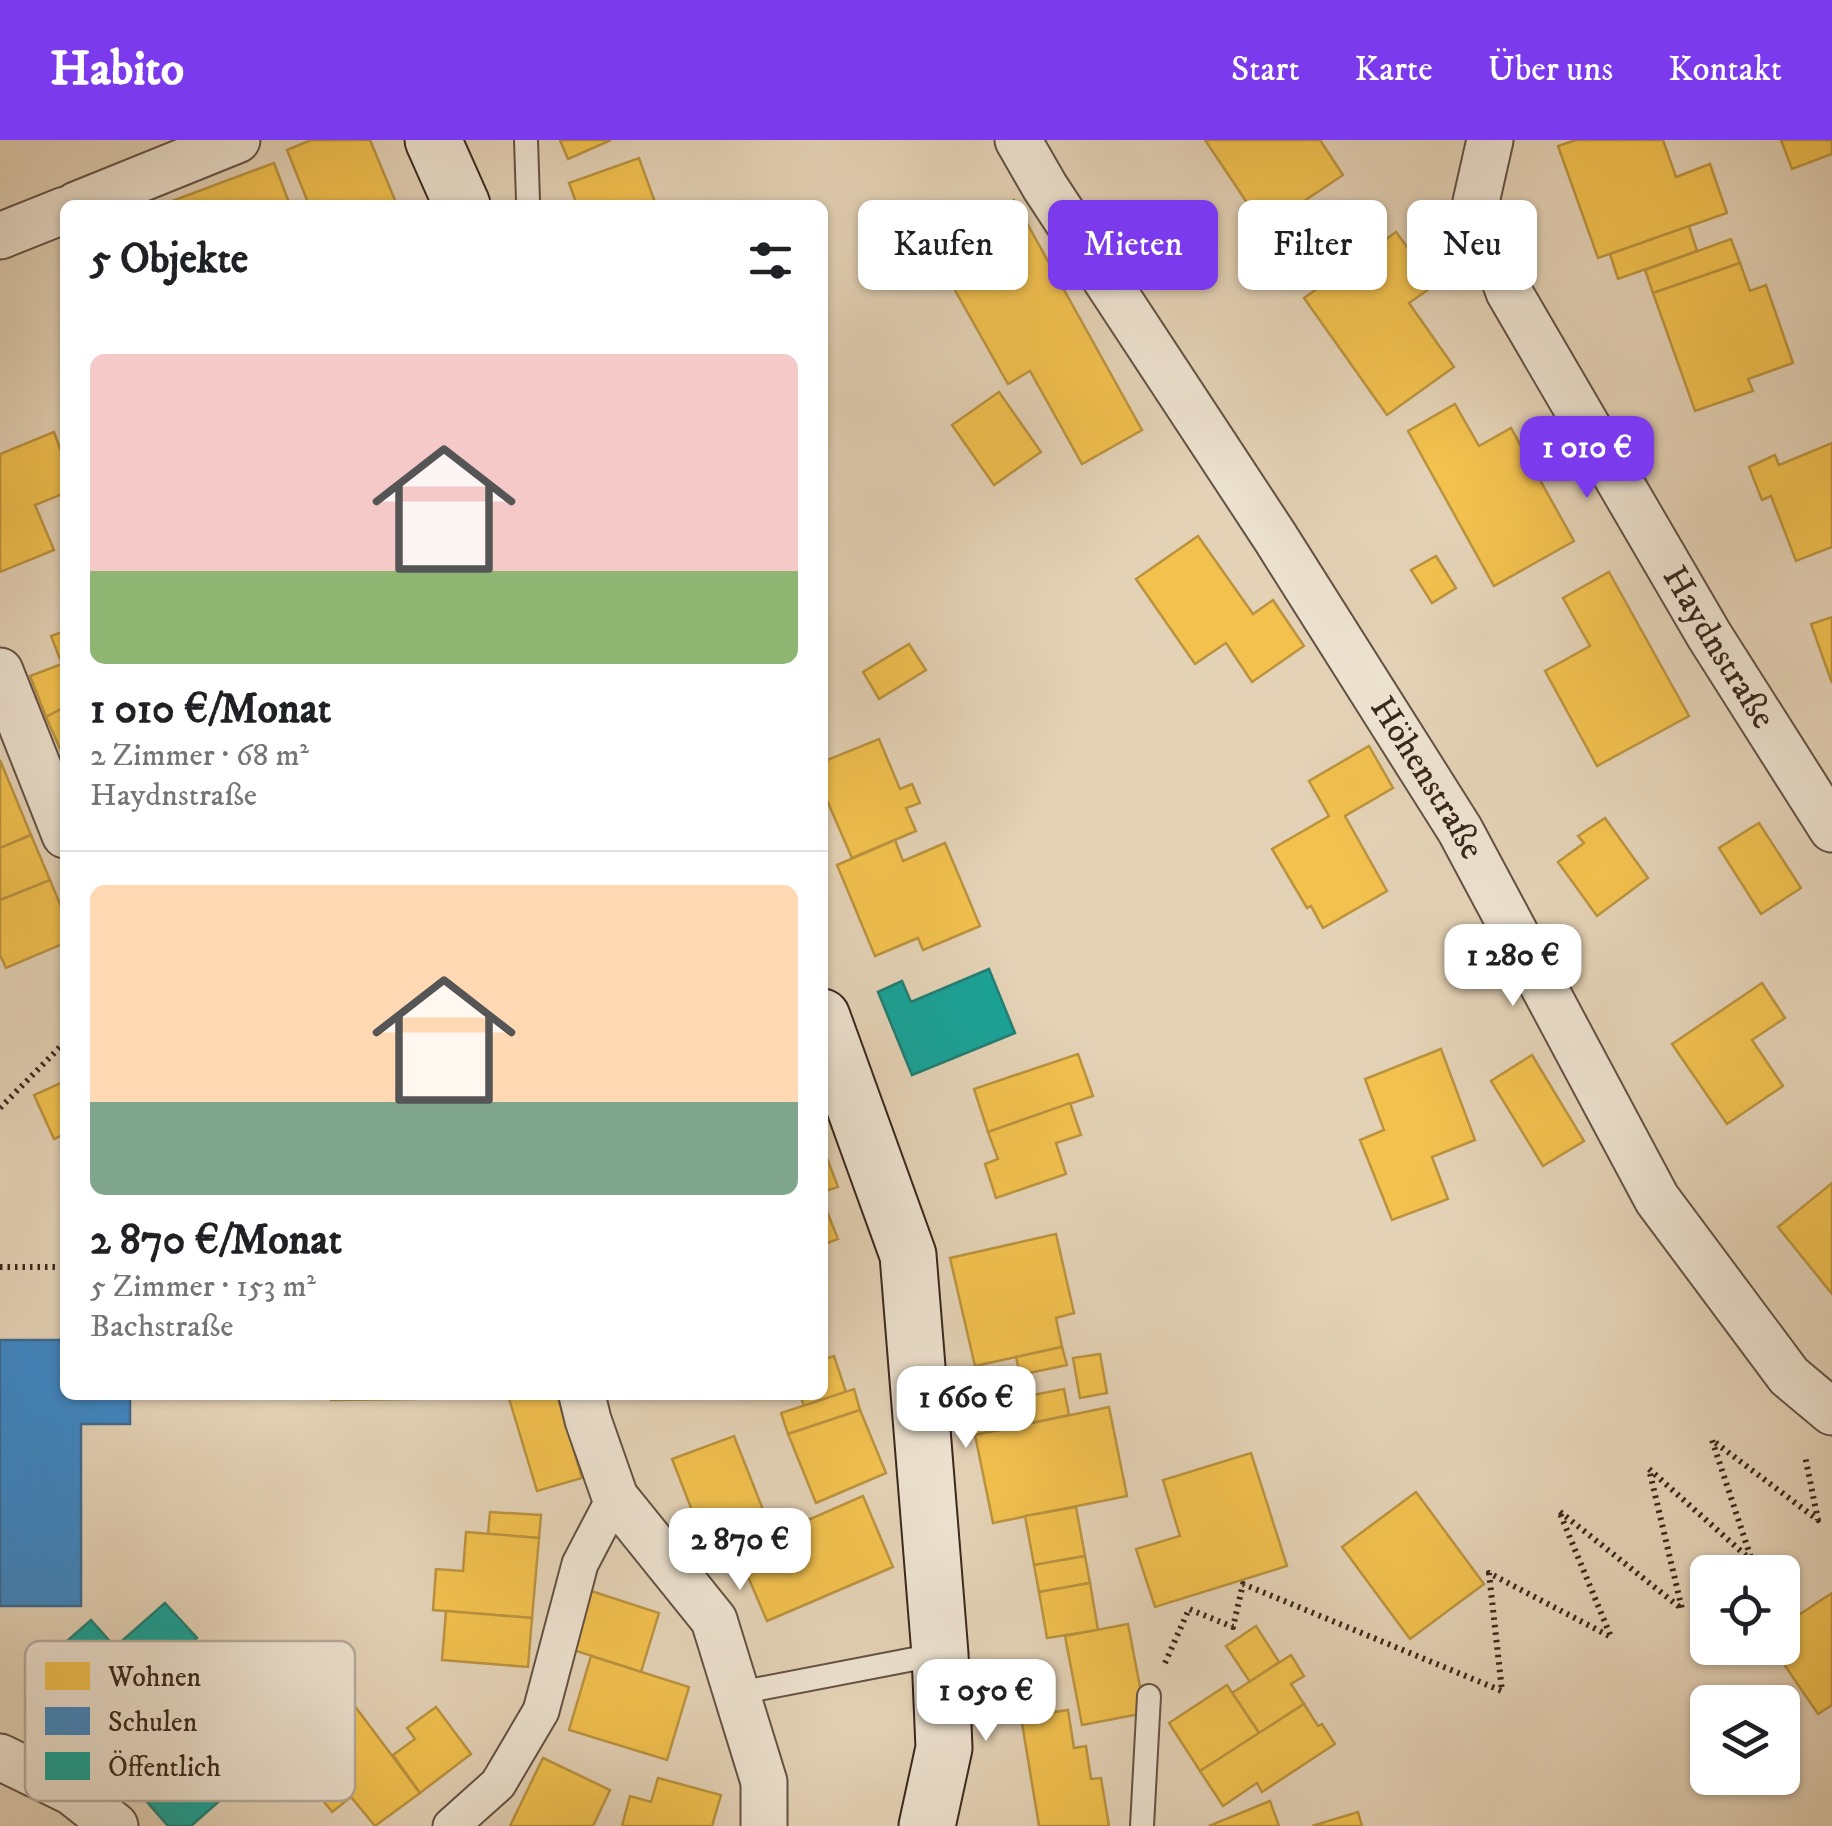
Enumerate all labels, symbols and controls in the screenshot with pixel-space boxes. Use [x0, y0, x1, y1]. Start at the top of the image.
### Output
text: Habito [50, 40, 184, 100]
text: Start [1231, 48, 1300, 92]
text: Karte [1355, 48, 1433, 92]
text: Über uns [1488, 48, 1613, 92]
text: Kontakt [1668, 48, 1782, 92]
chip: Kaufen [858, 200, 1028, 290]
chip: Mieten [1048, 200, 1218, 290]
chip: Filter [1238, 200, 1387, 290]
chip: Neu [1407, 200, 1537, 290]
icon: filters [743, 233, 798, 288]
text: 5 Objekte [90, 234, 248, 286]
pin: 1 010 € [1495, 416, 1679, 501]
icon: home [354, 419, 534, 599]
text: 1 010 € [1542, 428, 1632, 468]
street label: Haydnstraße [1652, 558, 1785, 737]
text: 1 010 €/Monat [90, 684, 331, 736]
street label: Höhenstraße [1360, 689, 1494, 867]
text: 2 Zimmer · 68 m² [90, 736, 309, 776]
text: Haydnstraße [90, 776, 257, 816]
pin: 1 280 € [1421, 924, 1605, 1009]
text: 1 280 € [1466, 936, 1560, 976]
icon: home [354, 950, 534, 1130]
text: 2 870 €/Monat [90, 1215, 342, 1267]
text: 5 Zimmer · 153 m² [90, 1267, 316, 1307]
text: Bachstraße [90, 1307, 233, 1347]
pin: 1 660 € [874, 1366, 1058, 1451]
text: 1 660 € [919, 1378, 1013, 1418]
pin: 2 870 € [648, 1508, 832, 1593]
text: 2 870 € [691, 1520, 789, 1560]
map controls [1690, 1555, 1800, 1795]
button: locate [1690, 1555, 1800, 1665]
legend [25, 1641, 355, 1801]
pin: 1 050 € [894, 1659, 1078, 1744]
text: Wohnen [107, 1660, 202, 1695]
text: 1 050 € [939, 1671, 1033, 1711]
button: layers [1690, 1685, 1800, 1795]
text: Schulen [108, 1705, 198, 1740]
text: Öffentlich [108, 1750, 221, 1785]

